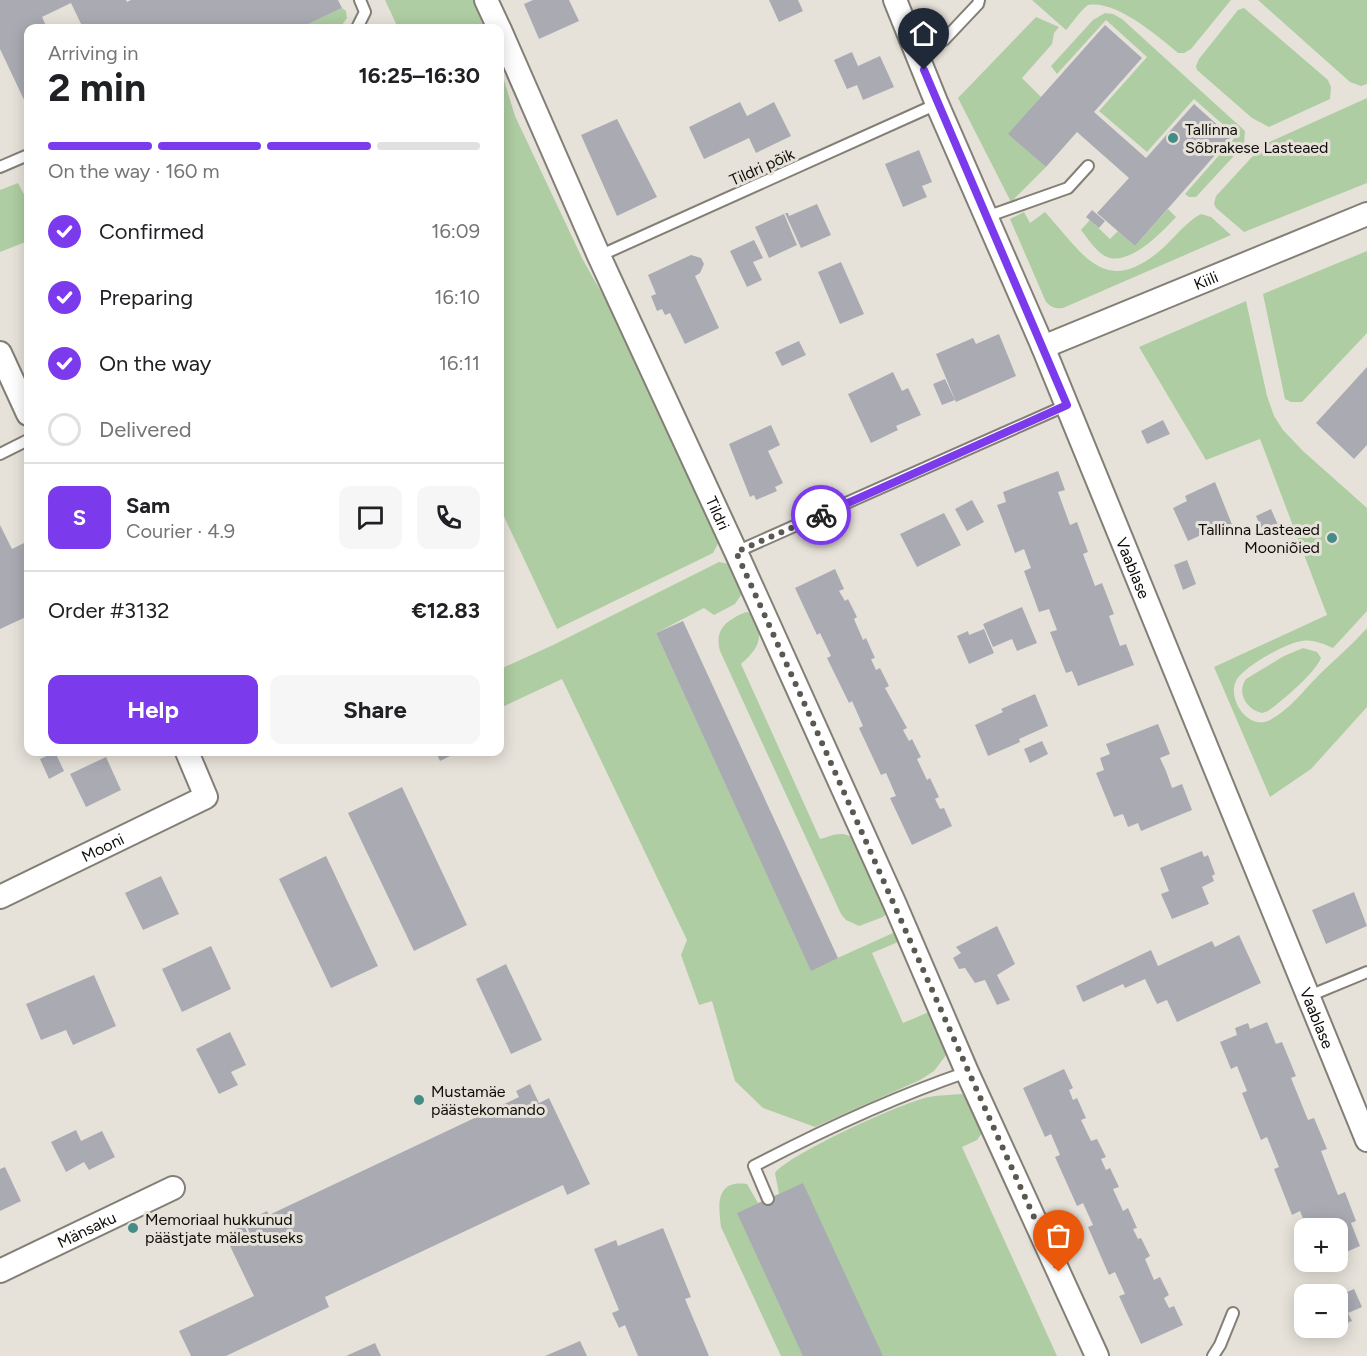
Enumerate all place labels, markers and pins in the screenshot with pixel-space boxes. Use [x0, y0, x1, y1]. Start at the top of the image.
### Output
pin [898, 8, 949, 70]
place label: Tallinna Sõbrakese Lasteaed [1185, 120, 1328, 157]
marker: Tallinna Sõbrakese Lasteaed [1166, 131, 1180, 145]
place label: Tallinna Lasteaed Mooniõied [1198, 520, 1320, 557]
marker: Tallinna Lasteaed Mooniõied [1325, 531, 1339, 545]
place label: Mustamäe päästekomando [431, 1082, 545, 1119]
marker: Mustamäe päästekomando [412, 1093, 426, 1107]
place label: Memoriaal hukkunud päästjate mälestuseks [145, 1210, 303, 1247]
pin [1033, 1210, 1084, 1272]
marker: Memoriaal hukkunud päästjate mälestuseks [126, 1221, 140, 1235]

